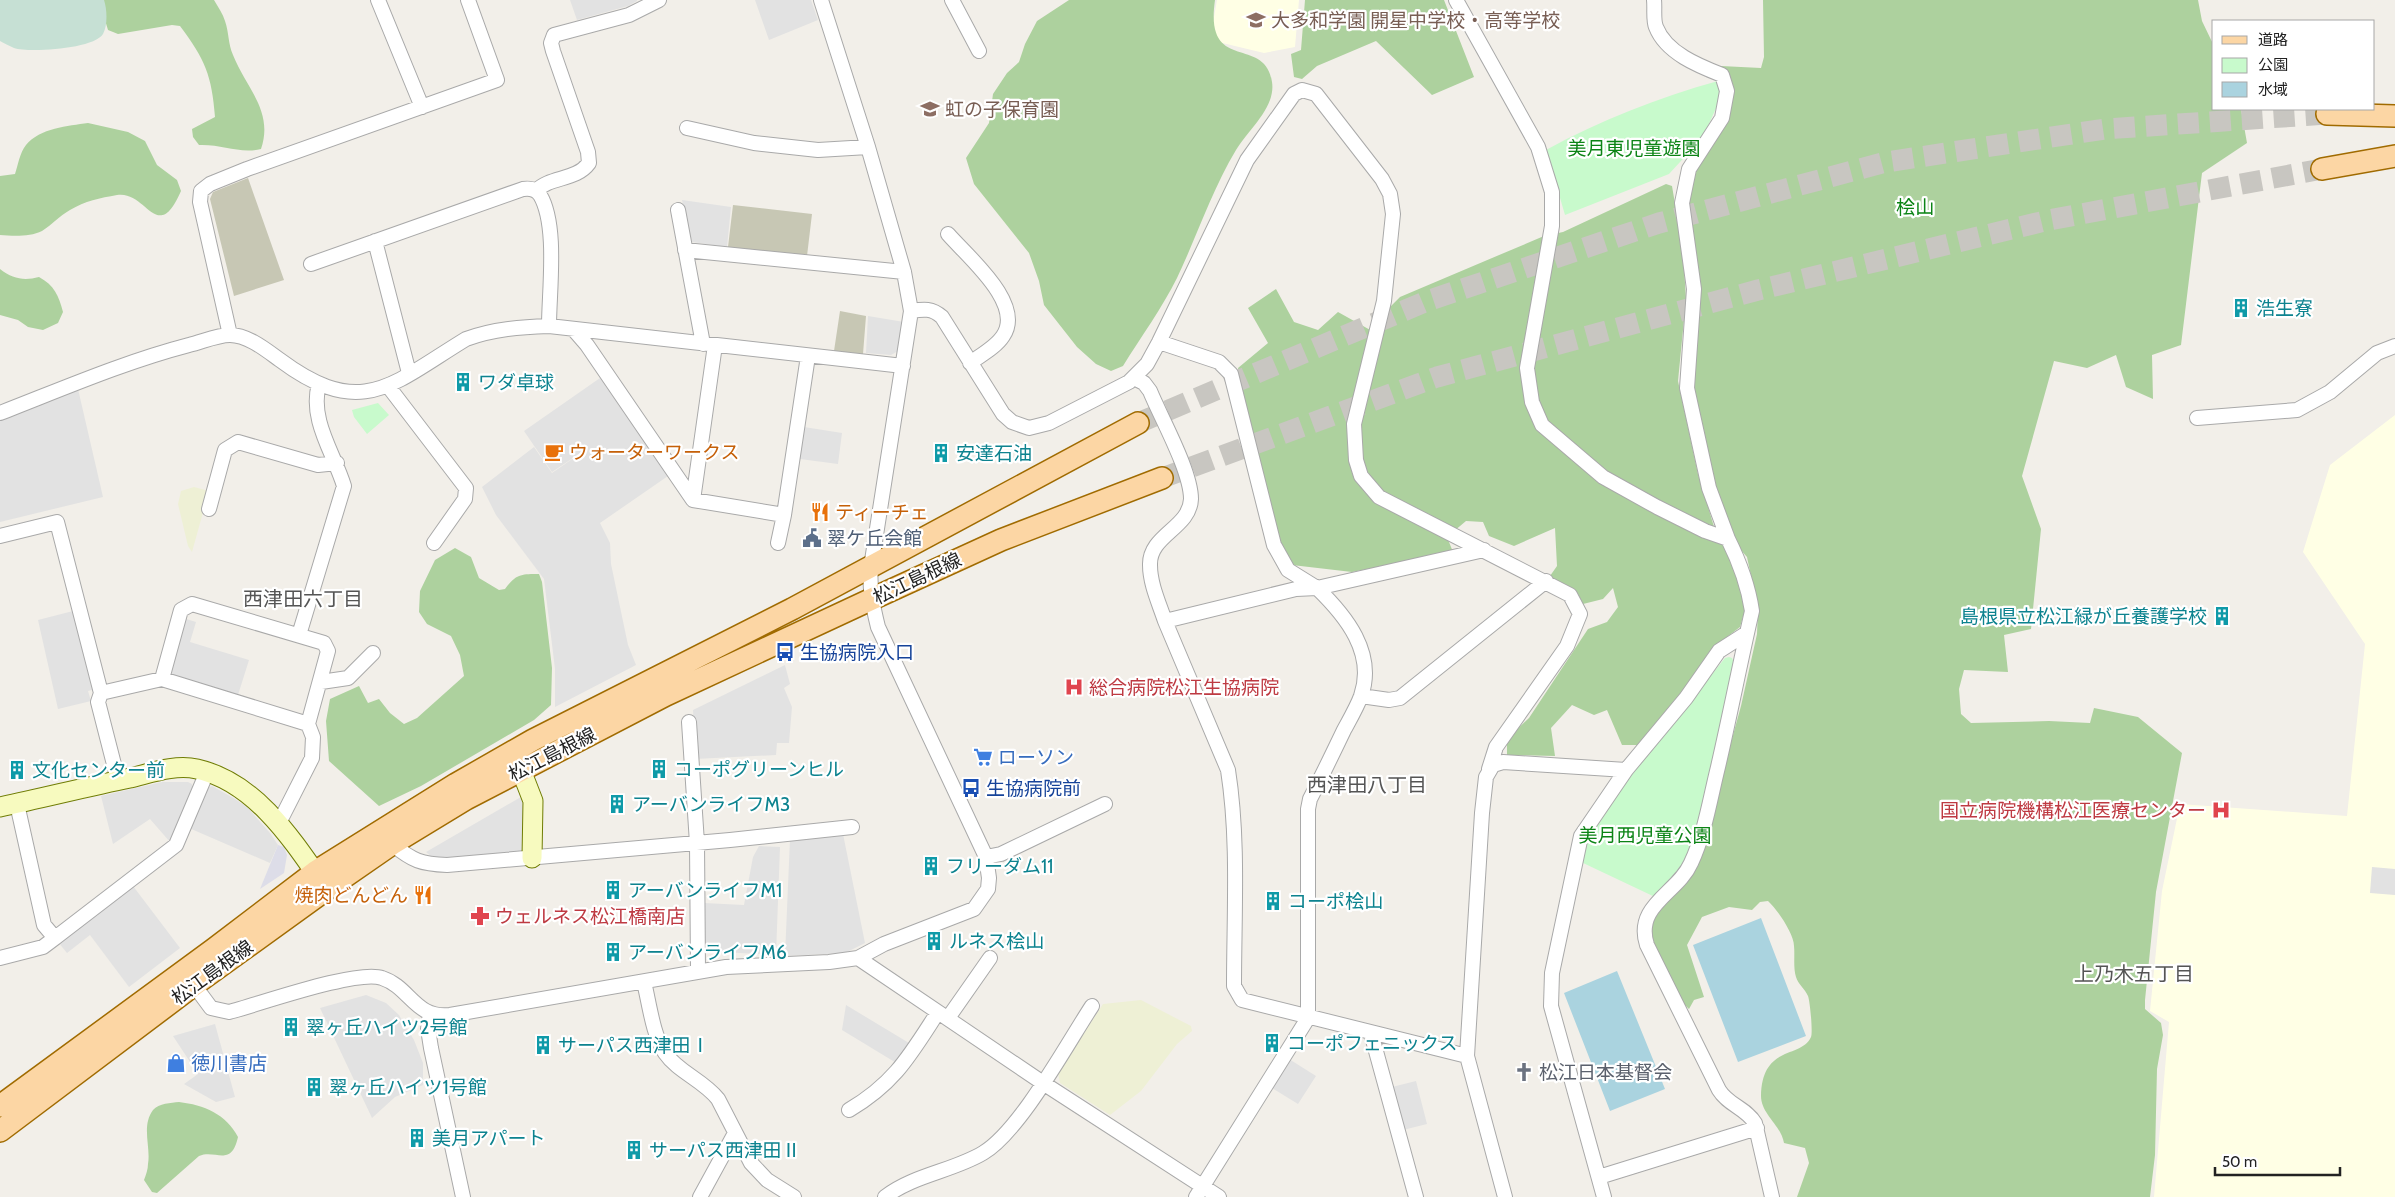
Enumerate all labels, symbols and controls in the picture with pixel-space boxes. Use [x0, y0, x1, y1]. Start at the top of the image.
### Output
school or university icon: 大多和学園 開星中学校・高等学校 [1245, 9, 1267, 31]
place label: 大多和学園 開星中学校・高等学校 [1271, 9, 1560, 32]
legend [2212, 20, 2375, 110]
text: 道路 [2258, 31, 2288, 49]
text: 公園 [2258, 56, 2288, 74]
text: 水域 [2258, 81, 2288, 99]
school or university icon: 虹の子保育園 [919, 98, 941, 120]
place label: 虹の子保育園 [945, 98, 1059, 121]
park label: 美月東児童遊園 [1567, 137, 1701, 160]
park label: 桧山 [1896, 196, 1934, 219]
building icon: 浩生寮 [2230, 297, 2252, 319]
place label: 浩生寮 [2256, 297, 2313, 320]
building icon: ワダ卓球 [452, 371, 474, 393]
place label: ワダ卓球 [478, 371, 554, 394]
cafe icon: ウォーターワークス [543, 441, 565, 463]
place label: ウォーターワークス [569, 441, 739, 464]
building icon: 安達石油 [930, 442, 952, 464]
place label: 安達石油 [956, 442, 1032, 465]
restaurant icon: ティーチェ [809, 501, 831, 523]
place label: ティーチェ [835, 501, 929, 524]
public building icon: 翠ケ丘会館 [801, 527, 823, 549]
place label: 翠ケ丘会館 [827, 527, 922, 550]
street label: 松江島根線 [869, 548, 965, 609]
district label: 西津田六丁目 [243, 587, 363, 611]
place label: 島根県立松江緑が丘養護学校 [1960, 605, 2207, 628]
building icon: 島根県立松江緑が丘養護学校 [2211, 605, 2233, 627]
bus stop icon: 生協病院入口 [774, 641, 796, 663]
place label: 生協病院入口 [800, 641, 914, 664]
hospital icon: 総合病院松江生協病院 [1063, 676, 1085, 698]
place label: 総合病院松江生協病院 [1089, 676, 1279, 699]
street label: 松江島根線 [505, 723, 600, 786]
supermarket icon: ローソン [972, 746, 994, 768]
place label: ローソン [998, 746, 1074, 769]
building icon: コーポグリーンヒル [648, 758, 670, 780]
place label: コーポグリーンヒル [674, 758, 844, 781]
building icon: 文化センター前 [6, 759, 28, 781]
place label: 文化センター前 [32, 759, 165, 782]
district label: 西津田八丁目 [1307, 773, 1427, 797]
bus stop icon: 生協病院前 [960, 777, 982, 799]
place label: 生協病院前 [986, 777, 1081, 800]
building icon: アーバンライフM3 [606, 793, 628, 815]
place label: アーバンライフM3 [632, 793, 790, 816]
place label: 国立病院機構松江医療センター [1940, 799, 2206, 822]
hospital icon: 国立病院機構松江医療センター [2210, 799, 2232, 821]
park label: 美月西児童公園 [1578, 824, 1712, 847]
building icon: フリーダム11 [920, 855, 942, 877]
place label: フリーダム11 [946, 855, 1053, 878]
building icon: アーバンライフM1 [602, 879, 624, 901]
place label: アーバンライフM1 [628, 879, 782, 902]
place label: 焼肉どんどん [295, 884, 408, 907]
restaurant icon: 焼肉どんどん [412, 884, 434, 906]
building icon: コーポ桧山 [1262, 890, 1284, 912]
place label: コーポ桧山 [1288, 890, 1383, 913]
pharmacy icon: ウェルネス松江橋南店 [469, 905, 491, 927]
place label: ウェルネス松江橋南店 [495, 905, 685, 928]
building icon: ルネス桧山 [923, 930, 945, 952]
place label: ルネス桧山 [949, 930, 1044, 953]
street label: 松江島根線 [167, 935, 257, 1010]
building icon: アーバンライフM6 [602, 941, 624, 963]
place label: アーバンライフM6 [628, 941, 787, 964]
district label: 上乃木五丁目 [2074, 962, 2194, 986]
building icon: 翠ヶ丘ハイツ2号館 [280, 1016, 302, 1038]
place label: 翠ヶ丘ハイツ2号館 [306, 1016, 468, 1039]
building icon: コーポフェニックス [1261, 1032, 1283, 1054]
place label: コーポフェニックス [1287, 1032, 1457, 1055]
building icon: サーパス西津田Ⅰ [532, 1034, 554, 1056]
place label: サーパス西津田Ⅰ [558, 1034, 710, 1057]
shop icon: 徳川書店 [165, 1052, 187, 1074]
place label: 徳川書店 [191, 1052, 267, 1075]
church icon: 松江日本基督会 [1513, 1061, 1535, 1083]
place label: 松江日本基督会 [1539, 1061, 1672, 1084]
building icon: 翠ヶ丘ハイツ1号館 [303, 1076, 325, 1098]
place label: 翠ヶ丘ハイツ1号館 [329, 1076, 487, 1099]
building icon: 美月アパート [406, 1127, 428, 1149]
place label: 美月アパート [432, 1127, 546, 1150]
building icon: サーパス西津田Ⅱ [623, 1139, 645, 1161]
place label: サーパス西津田Ⅱ [649, 1139, 801, 1162]
scale bar [2215, 1144, 2340, 1176]
text: 50 m [2222, 1153, 2257, 1171]

